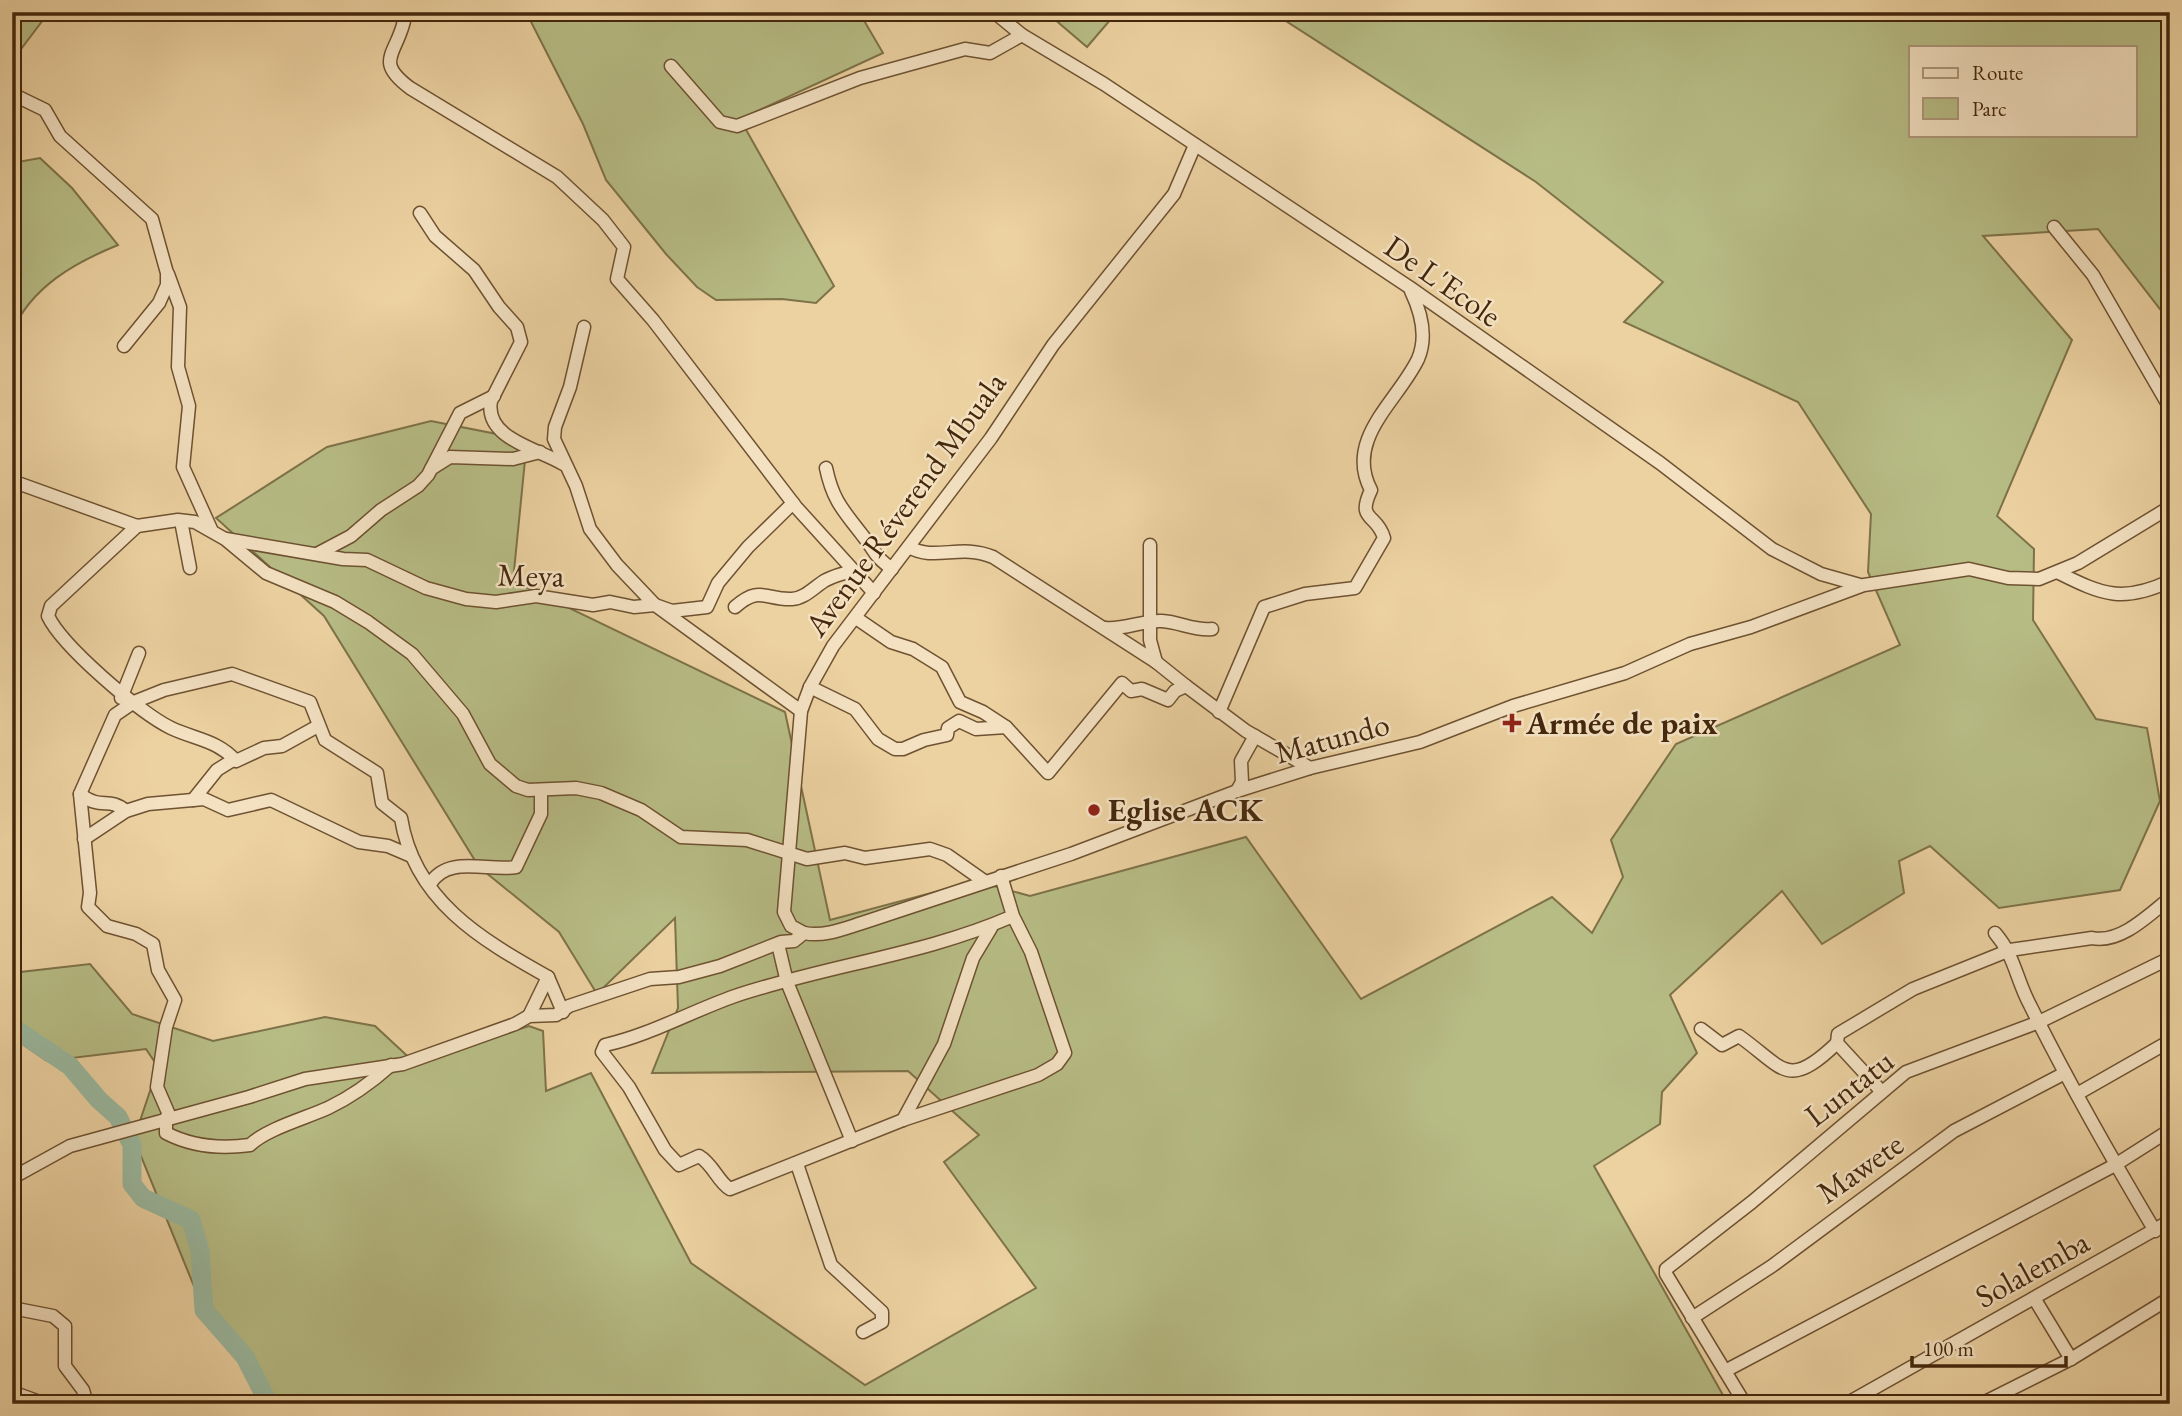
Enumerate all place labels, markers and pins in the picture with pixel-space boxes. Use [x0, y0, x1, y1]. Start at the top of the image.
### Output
place label: Armée de paix [1525, 702, 1718, 744]
marker: Armée de paix [1504, 715, 1520, 731]
place label: Eglise ACK [1108, 789, 1263, 831]
marker: Eglise ACK [1086, 802, 1102, 818]

